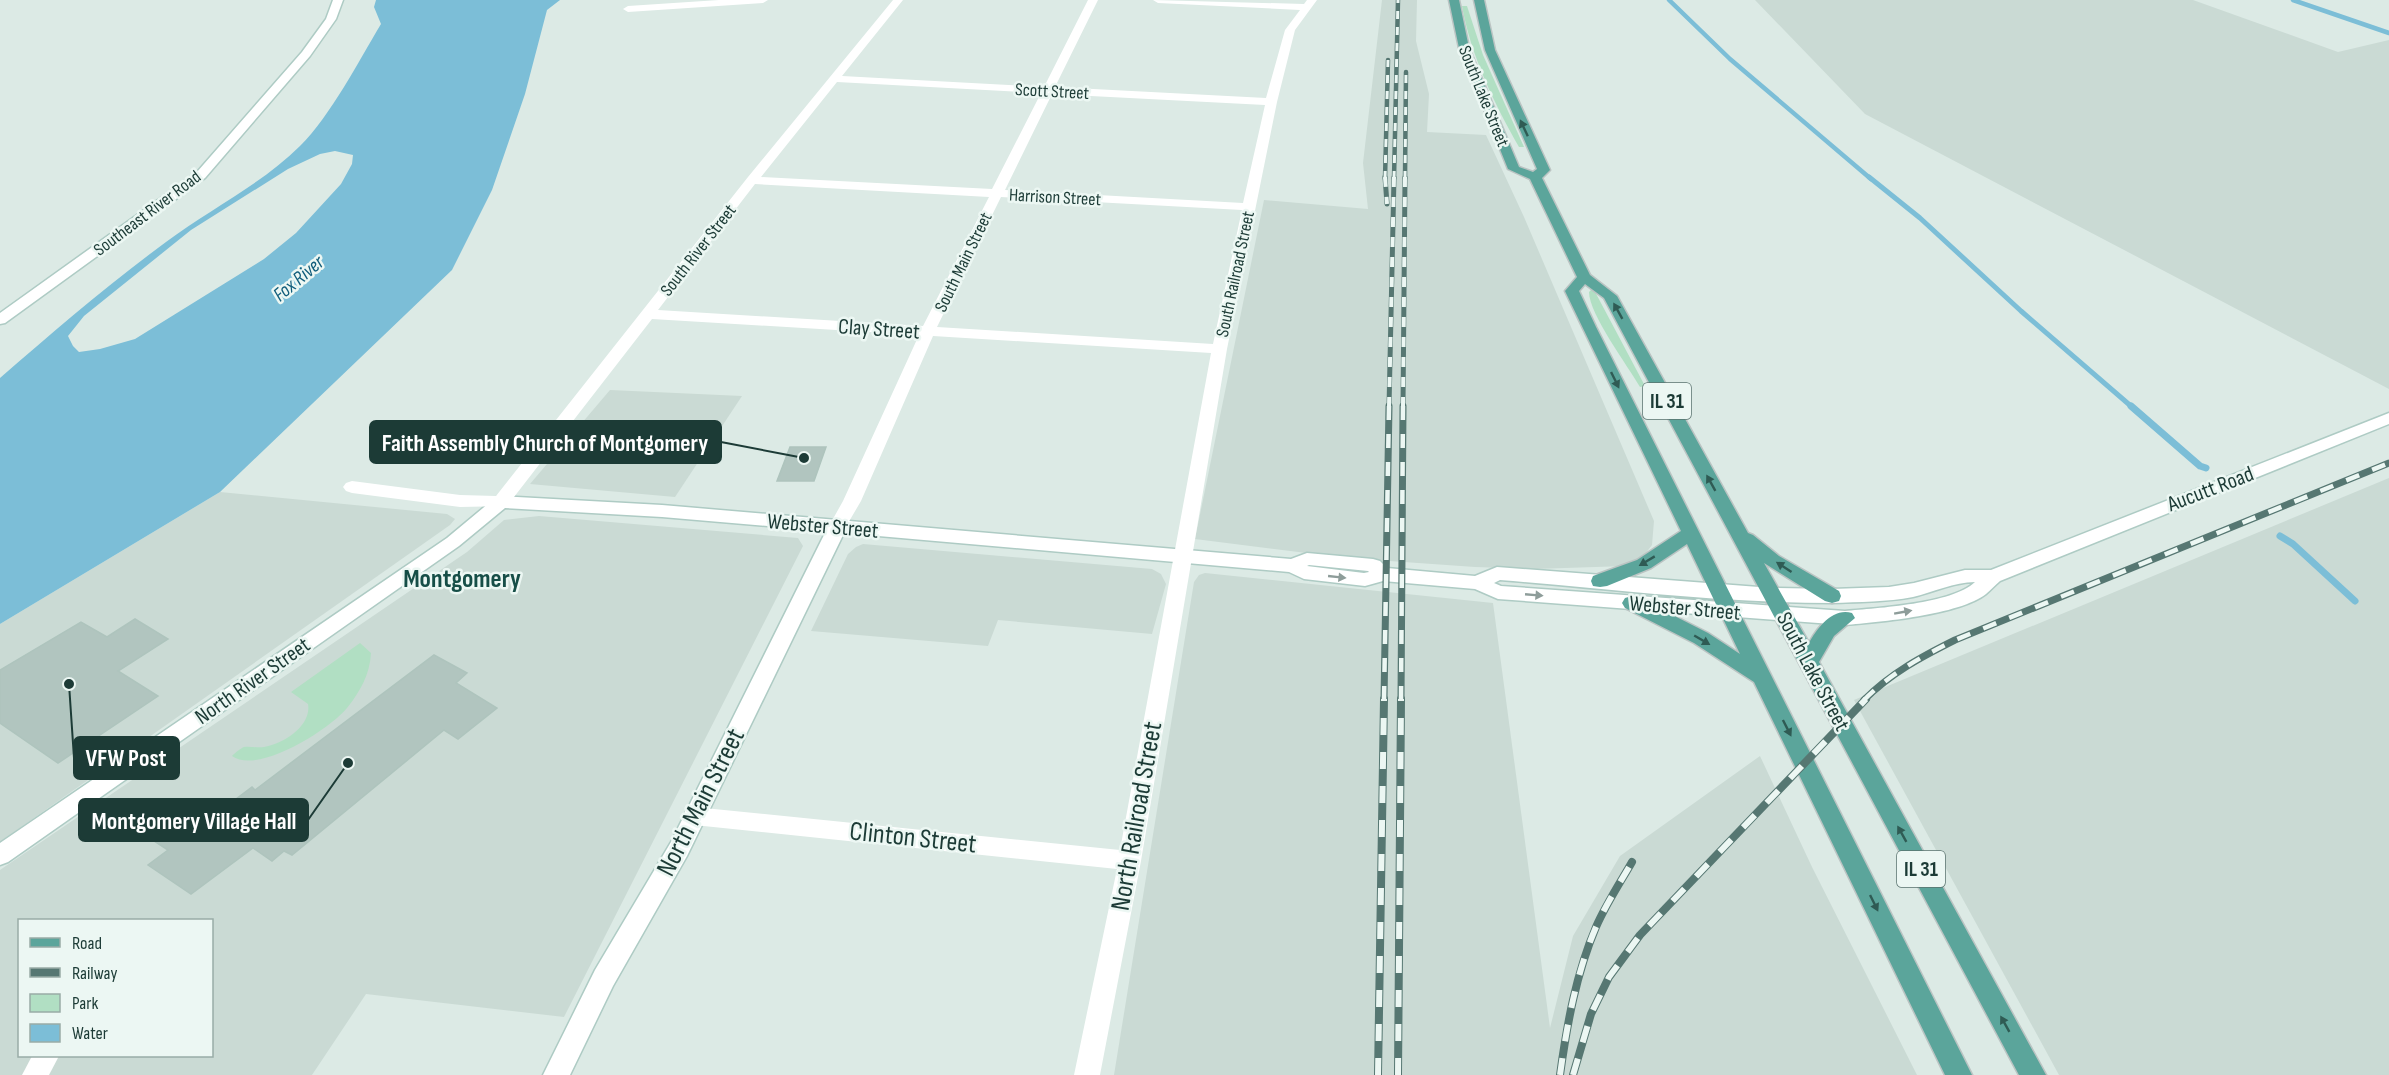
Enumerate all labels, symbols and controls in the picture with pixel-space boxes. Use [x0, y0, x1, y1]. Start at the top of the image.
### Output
street label: South Lake Street [1454, 43, 1514, 150]
street label: Scott Street [1014, 79, 1090, 104]
one-way arrow [1520, 119, 1529, 136]
street label: Southeast River Road [90, 166, 205, 260]
street label: Harrison Street [1008, 185, 1102, 210]
street label: South River Street [656, 200, 741, 300]
street label: South Main Street [930, 209, 997, 315]
street label: South Railroad Street [1212, 209, 1259, 339]
water label: Fox River [268, 250, 330, 307]
one-way arrow [1613, 303, 1623, 320]
street label: Clay Street [837, 313, 921, 346]
one-way arrow [1610, 371, 1619, 388]
road number: IL 31 [1643, 383, 1691, 419]
callout: Faith Assembly Church of Montgomery [370, 421, 721, 463]
text: Faith Assembly Church of Montgomery [382, 429, 708, 458]
street label: Aucutt Road [2163, 461, 2257, 519]
one-way arrow [1707, 474, 1717, 491]
street label: Webster Street [766, 508, 880, 545]
one-way arrow [1639, 556, 1655, 567]
one-way arrow [1776, 562, 1793, 573]
district label: Montgomery [403, 564, 521, 595]
one-way arrow [1327, 572, 1346, 581]
one-way arrow [1525, 590, 1544, 600]
street label: Webster Street [1628, 590, 1742, 627]
one-way arrow [1894, 607, 1913, 616]
street label: South Lake Street [1770, 608, 1855, 736]
street label: North River Street [190, 632, 316, 731]
one-way arrow [1694, 634, 1710, 645]
street label: North Railroad Street [1105, 719, 1169, 913]
one-way arrow [1782, 720, 1791, 737]
street label: North Main Street [650, 723, 752, 882]
callout: VFW Post [74, 737, 179, 779]
text: VFW Post [85, 744, 167, 773]
callout: Montgomery Village Hall [79, 799, 308, 841]
text: Montgomery Village Hall [92, 807, 296, 836]
street label: Clinton Street [848, 815, 978, 861]
one-way arrow [1897, 825, 1907, 842]
road number: IL 31 [1897, 851, 1945, 887]
one-way arrow [1869, 894, 1878, 911]
legend [18, 919, 213, 1057]
text: Road [72, 933, 102, 954]
text: Railway [72, 963, 117, 984]
text: Park [72, 993, 98, 1014]
one-way arrow [2000, 1015, 2010, 1032]
text: Water [72, 1023, 108, 1044]

